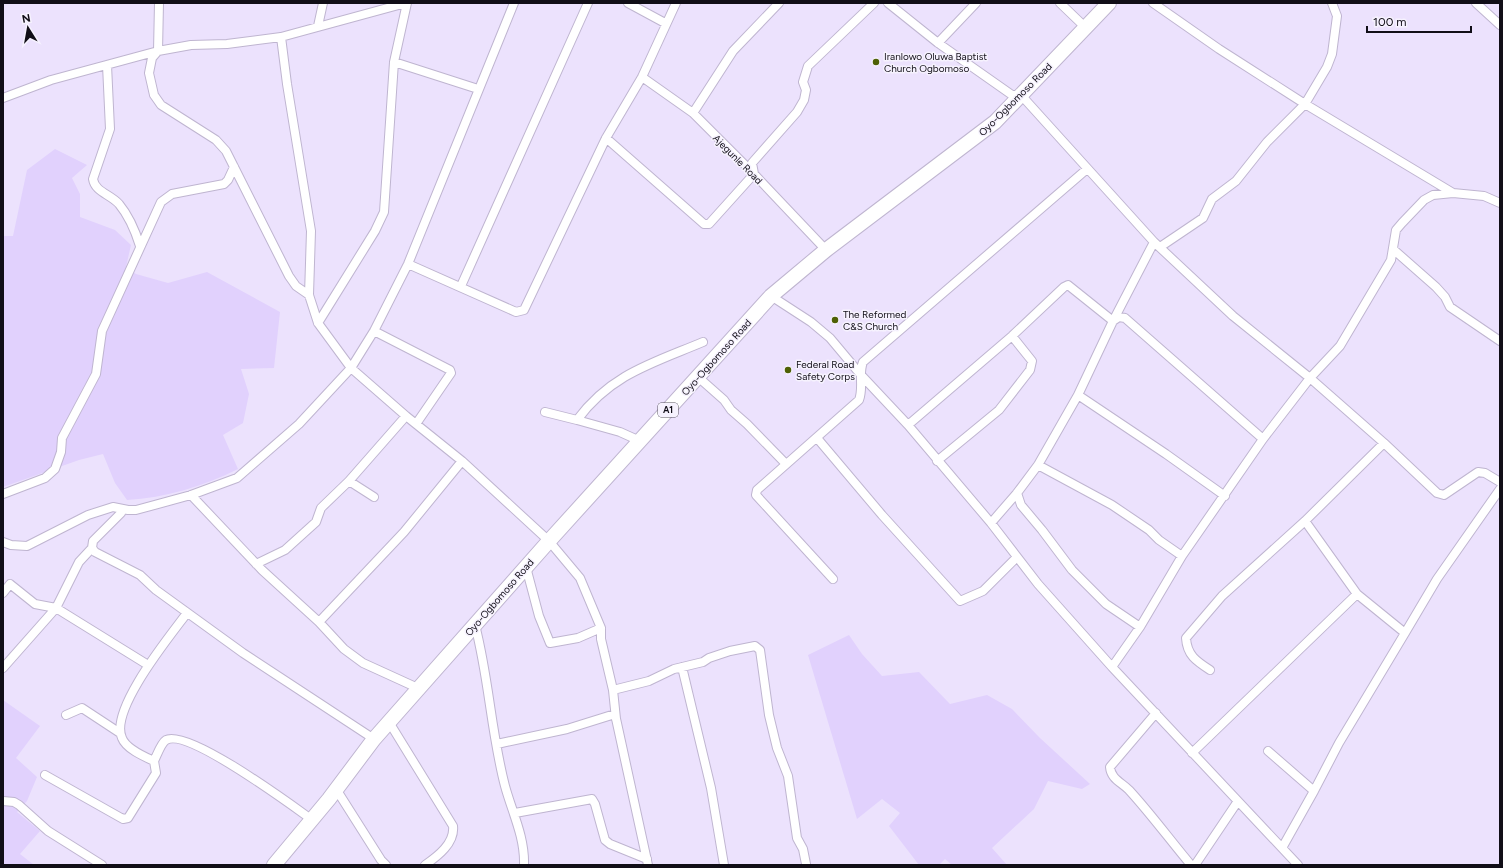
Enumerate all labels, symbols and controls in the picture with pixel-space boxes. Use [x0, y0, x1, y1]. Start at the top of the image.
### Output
north arrow [8, 8, 48, 48]
scale bar [1367, 8, 1471, 34]
text: N [21, 11, 32, 26]
text: 100 m [1373, 15, 1407, 29]
place label: Iranlowo Oluwa Baptist Church Ogbomoso [884, 50, 987, 75]
marker: Iranlowo Oluwa Baptist Church Ogbomoso [871, 57, 881, 67]
street label: Oyo-Ogbomoso Road [976, 60, 1055, 139]
street label: Ajegunle Road [710, 132, 765, 187]
place label: The Reformed C&S Church [843, 308, 907, 333]
marker: The Reformed C&S Church [830, 315, 840, 325]
street label: Oyo-Ogbomoso Road [679, 316, 754, 398]
place label: Federal Road Safety Corps [796, 358, 855, 383]
marker: Federal Road Safety Corps [783, 365, 793, 375]
road number: A1 [658, 403, 678, 417]
street label: Oyo-Ogbomoso Road [462, 556, 537, 639]

